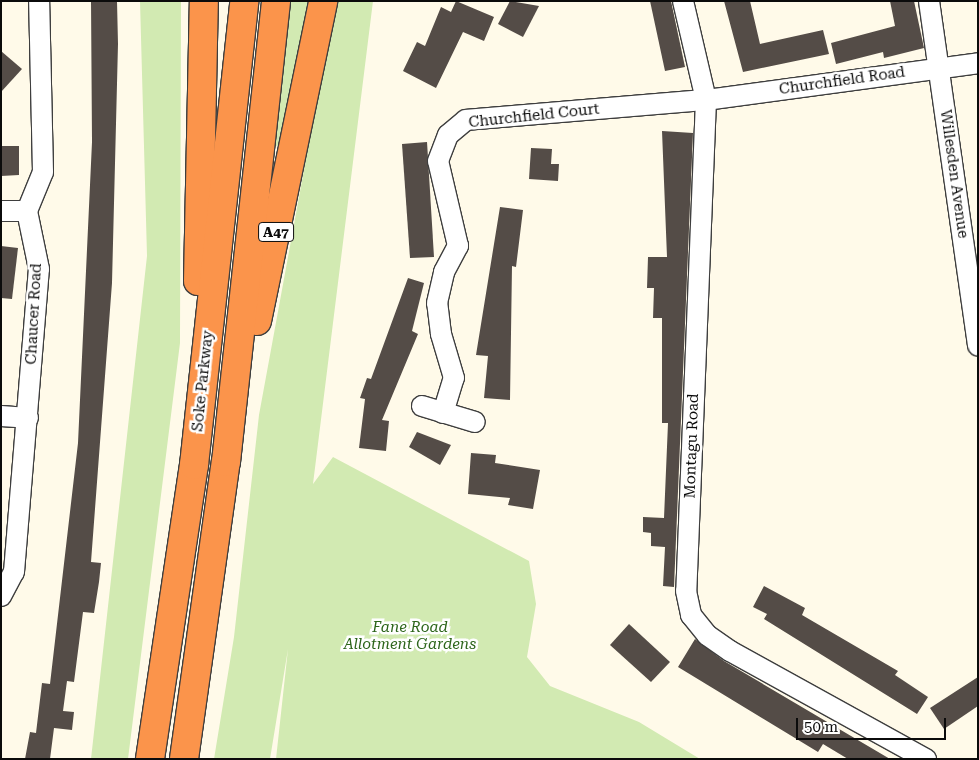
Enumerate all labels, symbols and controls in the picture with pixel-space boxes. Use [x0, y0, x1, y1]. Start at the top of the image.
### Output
street label: Churchfield Road [778, 63, 906, 99]
street label: Churchfield Court [468, 100, 600, 132]
street label: Willesden Avenue [936, 109, 972, 239]
road number: A47 [257, 220, 295, 243]
street label: Chaucer Road [22, 263, 46, 365]
street label: Soke Parkway [189, 330, 217, 432]
street label: Montagu Road [681, 393, 703, 499]
park label: Fane Road Allotment Gardens [344, 618, 476, 653]
scale bar [799, 708, 949, 740]
text: 50 m [804, 718, 838, 736]

